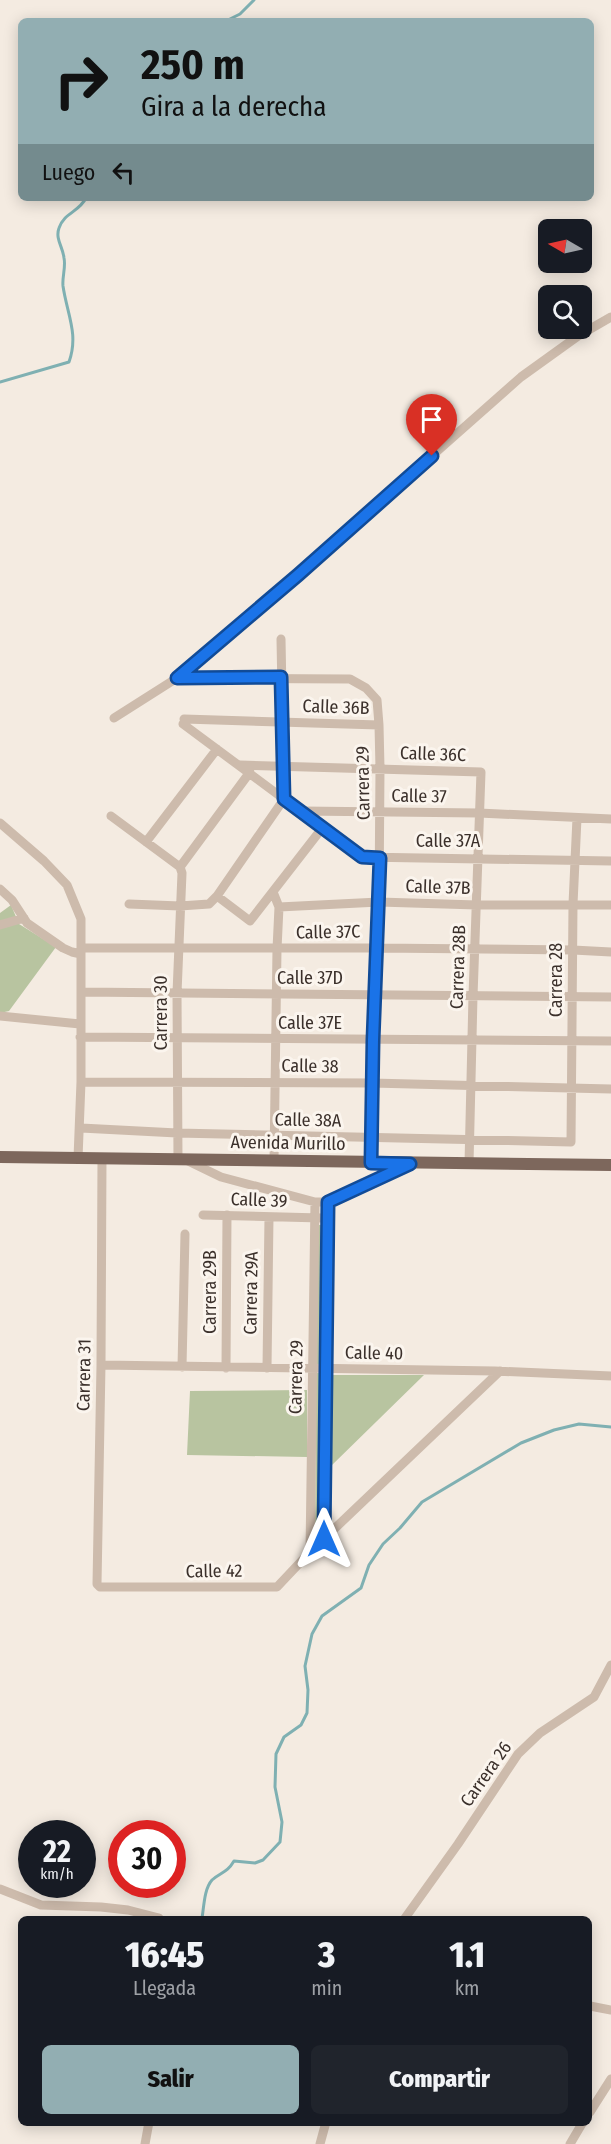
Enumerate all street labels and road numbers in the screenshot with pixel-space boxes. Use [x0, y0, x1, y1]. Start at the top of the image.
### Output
street label: Calle 36B [302, 695, 370, 719]
street label: Calle 36C [399, 742, 467, 766]
street label: Carrera 29 [351, 746, 375, 820]
street label: Calle 37 [391, 785, 447, 807]
street label: Calle 37A [416, 830, 481, 852]
street label: Calle 37B [405, 875, 471, 899]
street label: Calle 37C [296, 920, 360, 944]
street label: Carrera 28B [446, 924, 470, 1010]
street label: Carrera 28 [545, 943, 567, 1017]
street label: Calle 37D [277, 967, 343, 989]
street label: Carrera 30 [150, 975, 172, 1051]
street label: Calle 37E [278, 1012, 342, 1034]
street label: Calle 38 [281, 1055, 339, 1077]
street label: Calle 38A [274, 1108, 342, 1132]
street label: Avenida Murillo [230, 1131, 346, 1155]
street label: Calle 39 [230, 1188, 288, 1212]
street label: Carrera 29B [199, 1250, 221, 1334]
street label: Carrera 29A [239, 1251, 263, 1335]
street label: Carrera 31 [72, 1339, 96, 1411]
street label: Carrera 29 [284, 1340, 308, 1414]
street label: Calle 40 [345, 1341, 403, 1365]
street label: Calle 42 [186, 1560, 243, 1582]
street label: Carrera 26 [456, 1737, 516, 1811]

